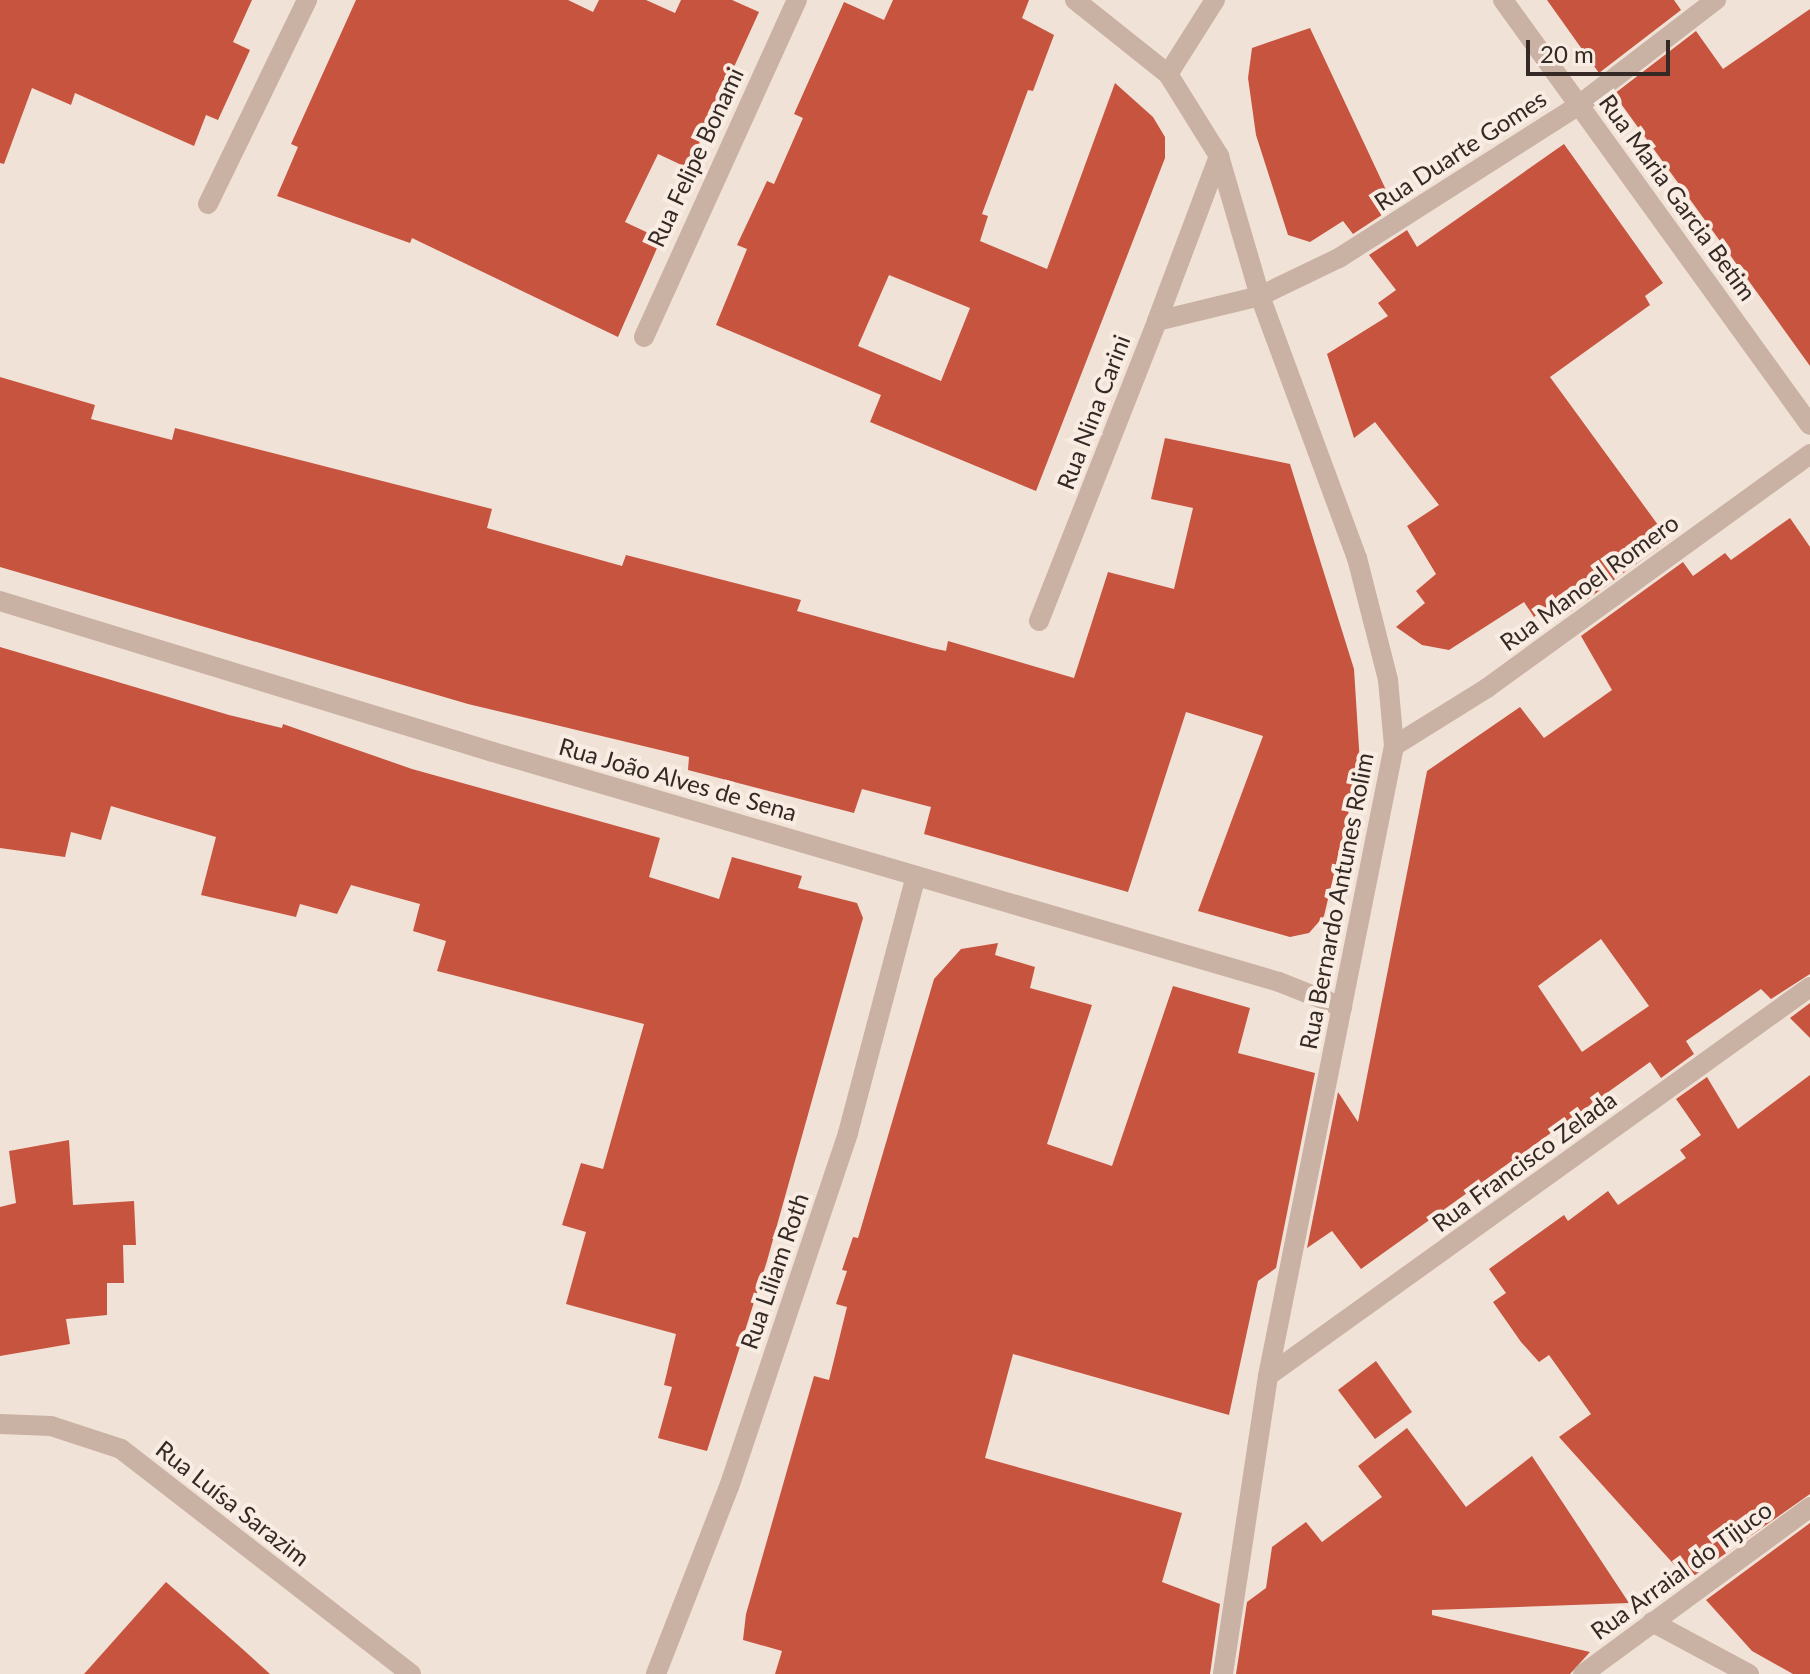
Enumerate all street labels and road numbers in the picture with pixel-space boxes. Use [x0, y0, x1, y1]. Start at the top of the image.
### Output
street label: Rua Felipe Bonami [641, 63, 749, 251]
street label: Rua Duarte Gomes [1369, 84, 1551, 216]
street label: Rua Maria Garcia Betim [1594, 88, 1762, 306]
street label: Rua Nina Carini [1050, 331, 1136, 493]
street label: Rua Manoel Romero [1494, 508, 1684, 656]
street label: Rua João Alves de Sena [555, 731, 801, 827]
street label: Rua Bernardo Antunes Rolim [1293, 750, 1379, 1052]
street label: Rua Francisco Zelada [1426, 1085, 1622, 1237]
street label: Rua Liliam Roth [734, 1189, 814, 1353]
street label: Rua Luísa Sarazim [151, 1434, 315, 1572]
street label: Rua Arraial do Tijuco [1584, 1494, 1778, 1646]

